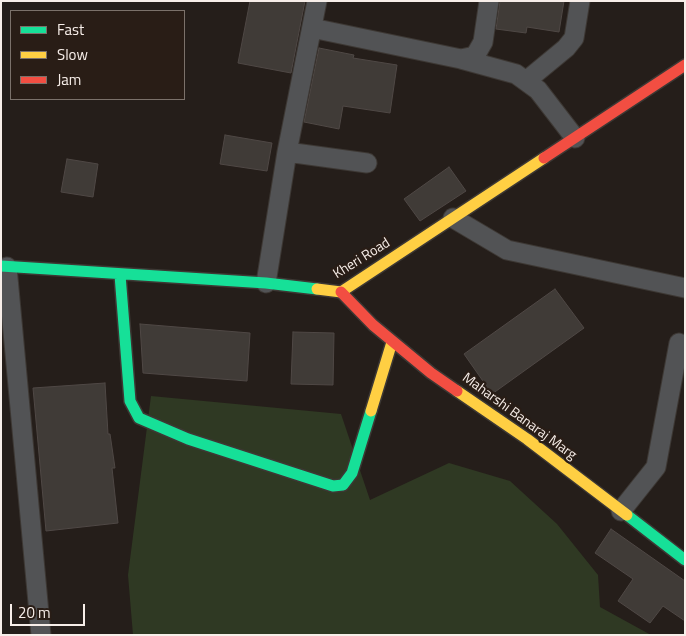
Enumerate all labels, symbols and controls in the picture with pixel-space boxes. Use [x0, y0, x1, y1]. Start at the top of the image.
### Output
legend [10, 10, 185, 100]
text: Fast [57, 18, 84, 41]
text: Slow [57, 43, 88, 66]
text: Jam [57, 68, 81, 91]
street label: Kheri Road [330, 235, 394, 283]
street label: Maharshi Banaraj Marg [459, 370, 579, 464]
scale bar [12, 594, 88, 626]
text: 20 m [18, 601, 51, 624]

